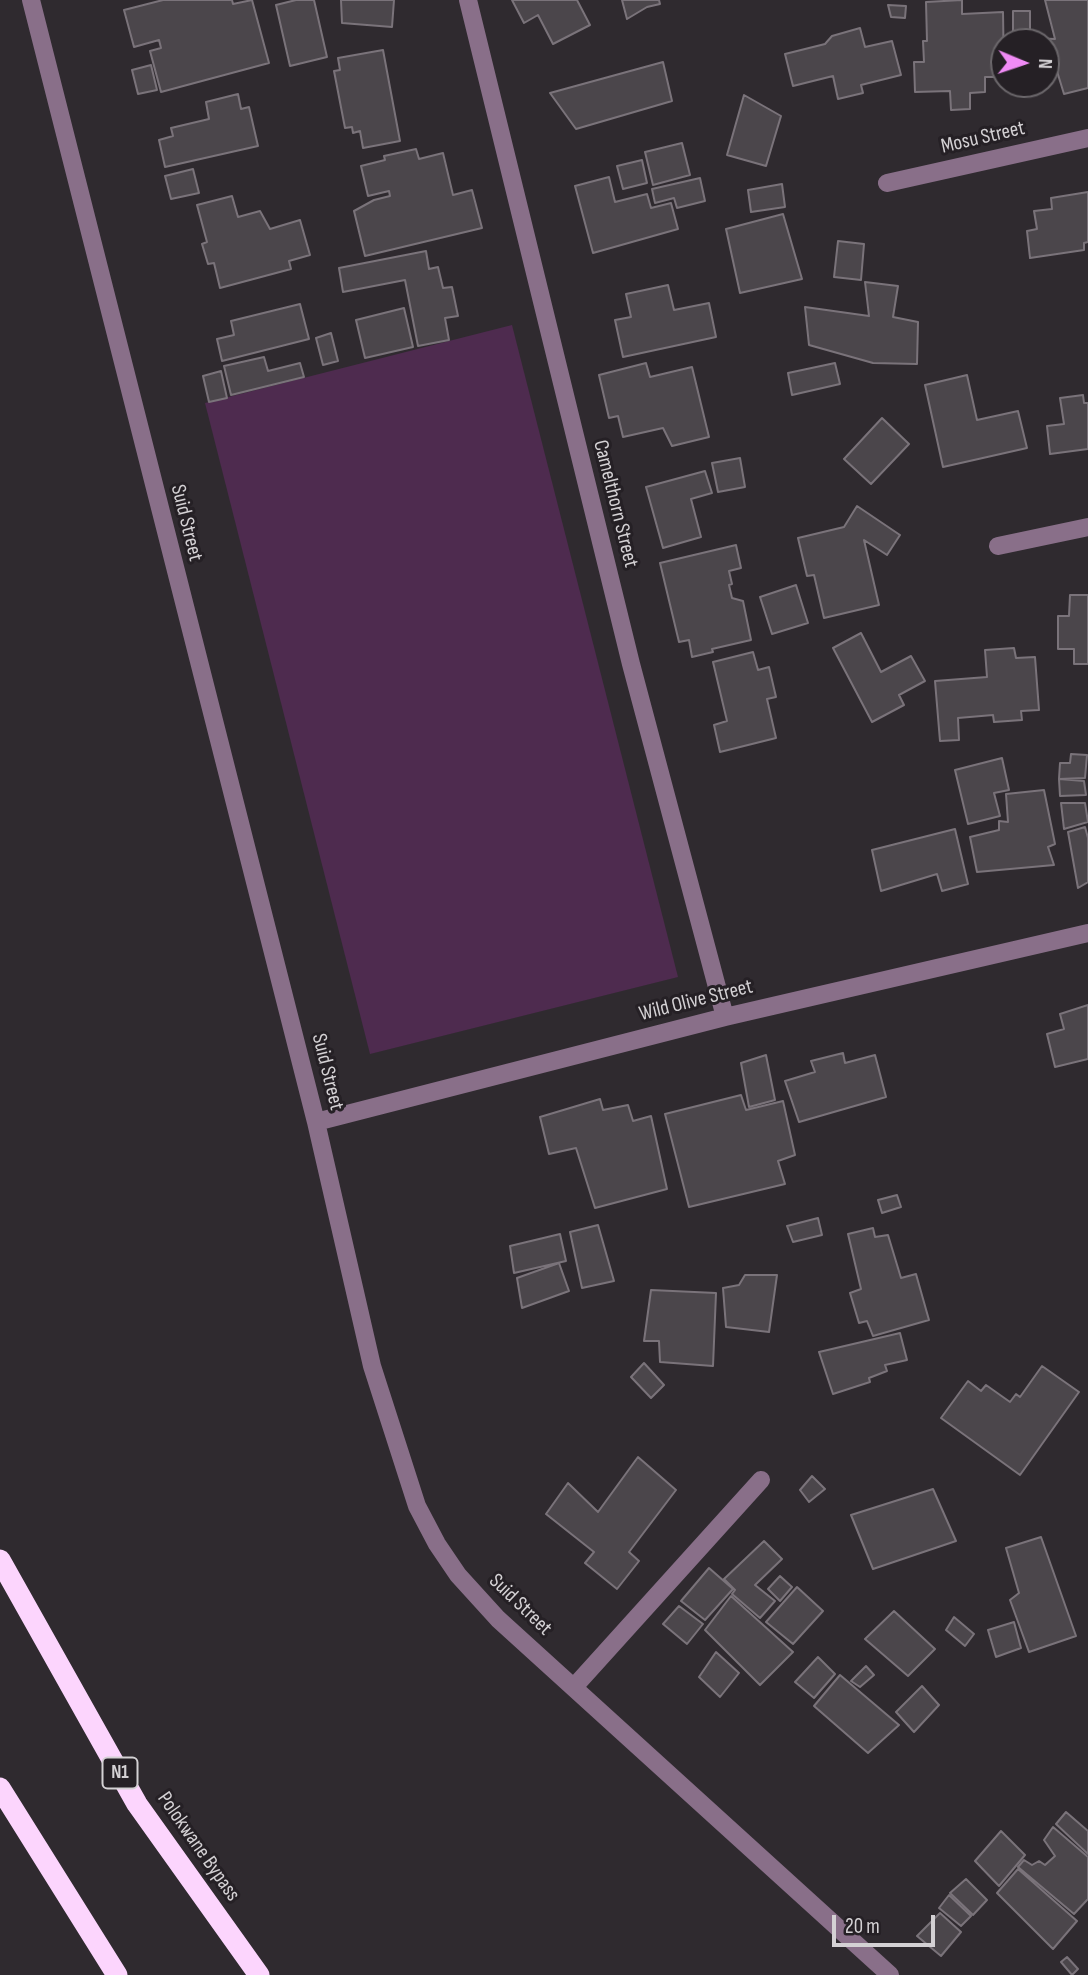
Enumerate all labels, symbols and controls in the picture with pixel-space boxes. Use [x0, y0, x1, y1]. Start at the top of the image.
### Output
north arrow [990, 28, 1060, 98]
text: N [1033, 58, 1056, 69]
street label: Mosu Street [939, 116, 1027, 160]
street label: Camelthorn Street [587, 438, 643, 570]
street label: Suid Street [164, 482, 208, 564]
street label: Wild Olive Street [637, 975, 755, 1027]
street label: Suid Street [305, 1031, 349, 1113]
street label: Suid Street [483, 1569, 557, 1641]
road number: N1 [102, 1758, 138, 1788]
street label: Polokwane Bypass [151, 1788, 245, 1906]
scale bar [836, 1902, 939, 1946]
text: 20 m [845, 1914, 880, 1939]

